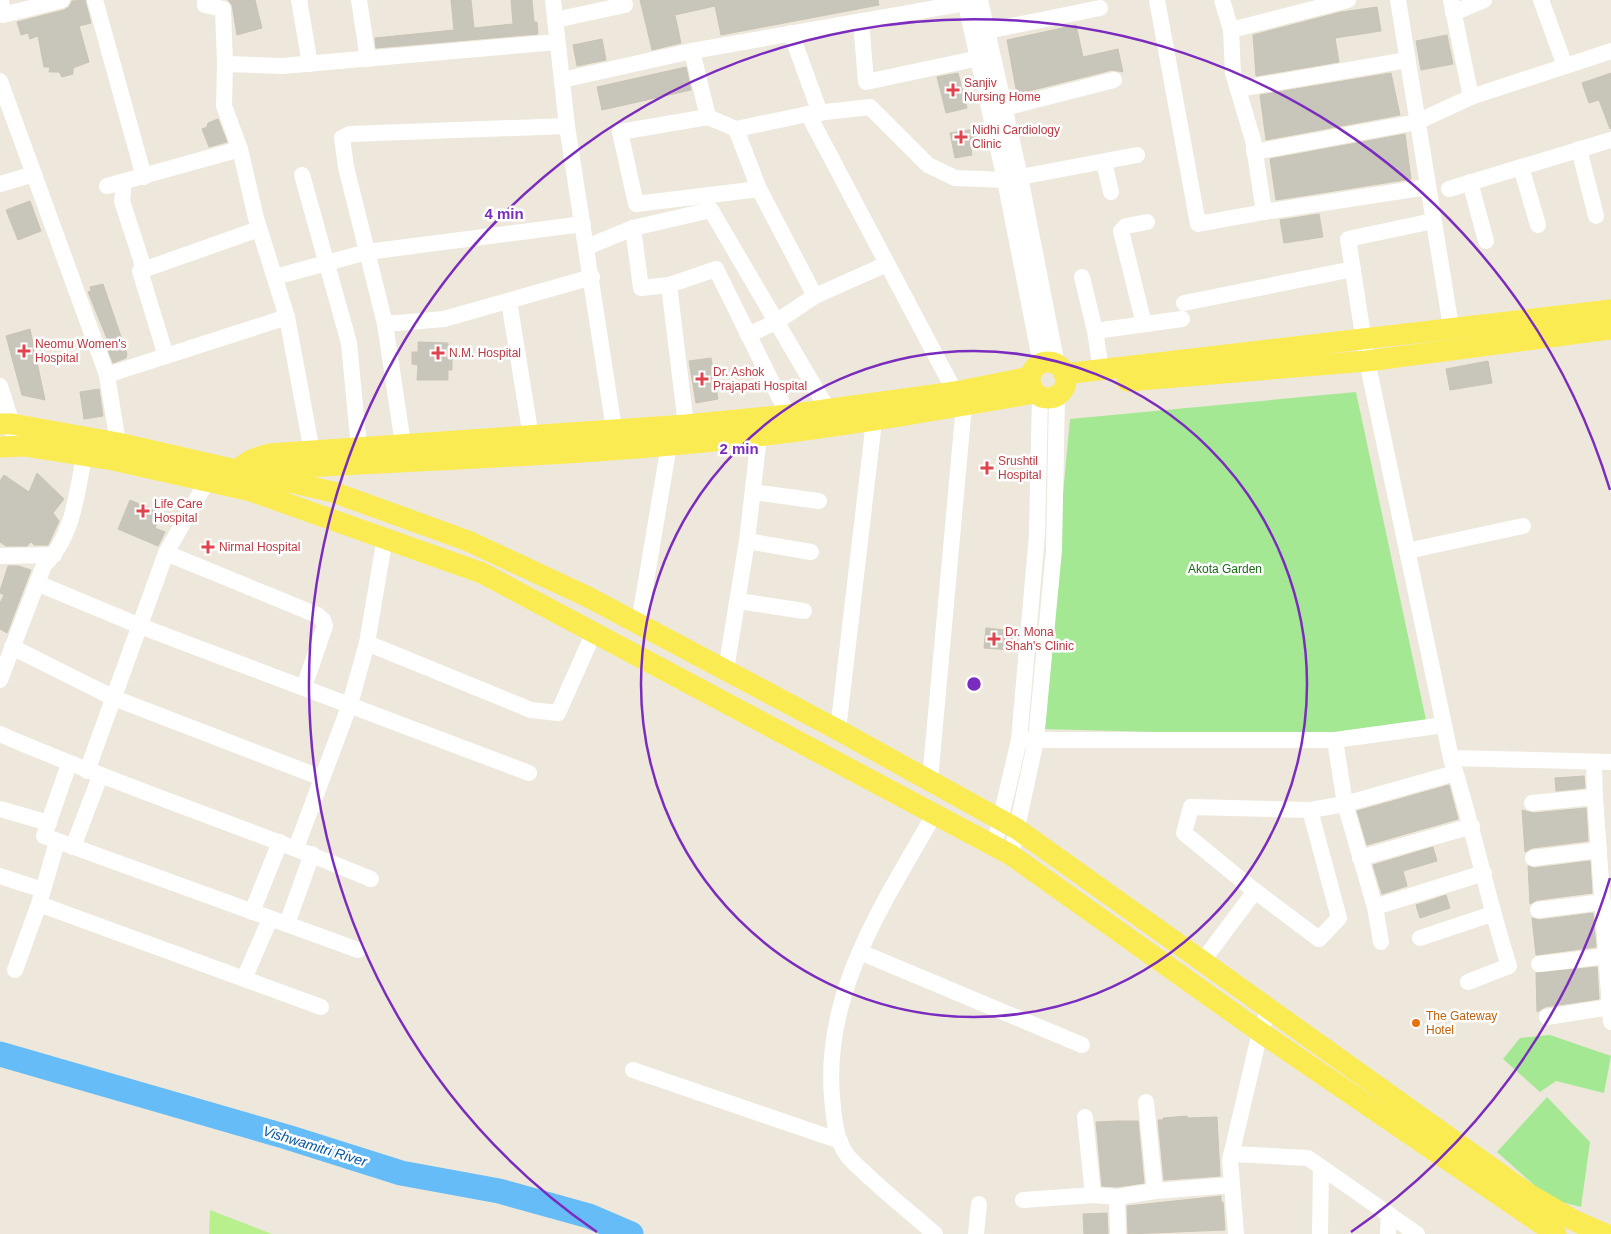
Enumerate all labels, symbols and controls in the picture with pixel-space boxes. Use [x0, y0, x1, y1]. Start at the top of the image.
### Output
place label: Sanjiv Nursing Home [964, 76, 1041, 104]
marker: Sanjiv Nursing Home [946, 83, 960, 97]
place label: Nidhi Cardiology Clinic [972, 123, 1060, 151]
marker: Nidhi Cardiology Clinic [954, 130, 968, 144]
text: 4 min [484, 205, 524, 222]
place label: Neomu Women's Hospital [35, 337, 126, 365]
marker: Neomu Women's Hospital [17, 344, 31, 358]
marker: N.M. Hospital [431, 346, 445, 360]
place label: N.M. Hospital [449, 346, 521, 360]
place label: Dr. Ashok Prajapati Hospital [713, 365, 807, 393]
marker: Dr. Ashok Prajapati Hospital [695, 372, 709, 386]
text: 2 min [719, 440, 759, 457]
place label: Srushtil Hospital [998, 454, 1041, 482]
marker: Srushtil Hospital [980, 461, 994, 475]
place label: Life Care Hospital [154, 497, 203, 525]
marker: Life Care Hospital [136, 504, 150, 518]
marker: Nirmal Hospital [201, 540, 215, 554]
place label: Nirmal Hospital [219, 540, 300, 554]
park label: Akota Garden [1188, 562, 1262, 576]
place label: Dr. Mona Shah's Clinic [1005, 625, 1074, 653]
marker: Dr. Mona Shah's Clinic [987, 632, 1001, 646]
centre of rings [965, 675, 983, 693]
place label: The Gateway Hotel [1426, 1009, 1497, 1037]
marker: The Gateway Hotel [1410, 1017, 1422, 1029]
water label: Vishwamitri River [261, 1123, 370, 1170]

